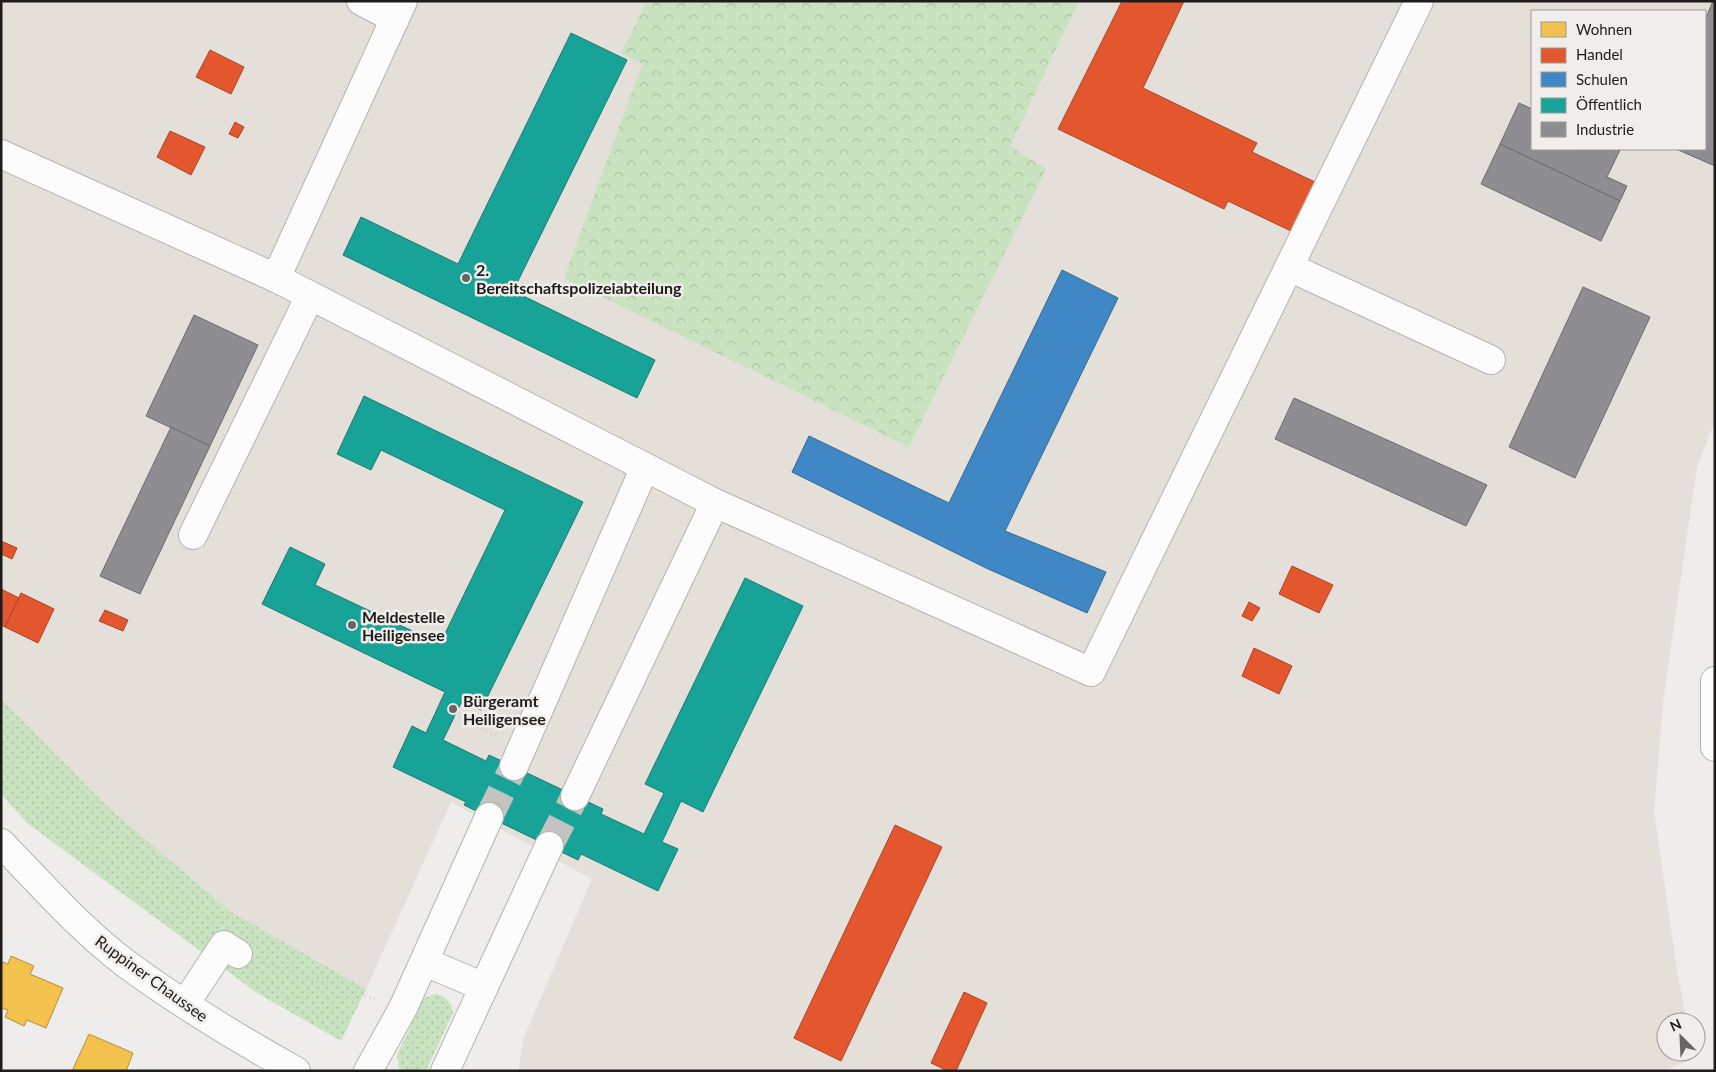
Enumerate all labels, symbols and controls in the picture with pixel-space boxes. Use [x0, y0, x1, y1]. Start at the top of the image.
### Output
legend [1531, 10, 1706, 150]
text: Wohnen [1576, 20, 1632, 38]
text: Handel [1576, 45, 1623, 63]
text: Schulen [1576, 70, 1628, 88]
text: Öffentlich [1576, 95, 1642, 113]
text: Industrie [1576, 120, 1634, 138]
place label: 2. Bereitschaftspolizeiabteilung [476, 260, 682, 297]
marker: 2. Bereitschaftspolizeiabteilung [460, 272, 472, 284]
place label: Meldestelle Heiligensee [362, 607, 445, 644]
marker: Meldestelle Heiligensee [346, 619, 358, 631]
place label: Bürgeramt Heiligensee [463, 691, 546, 728]
marker: Bürgeramt Heiligensee [447, 703, 459, 715]
street label: Ruppiner Chaussee [92, 931, 212, 1025]
north arrow [1656, 1012, 1706, 1062]
text: N [1667, 1015, 1684, 1035]

